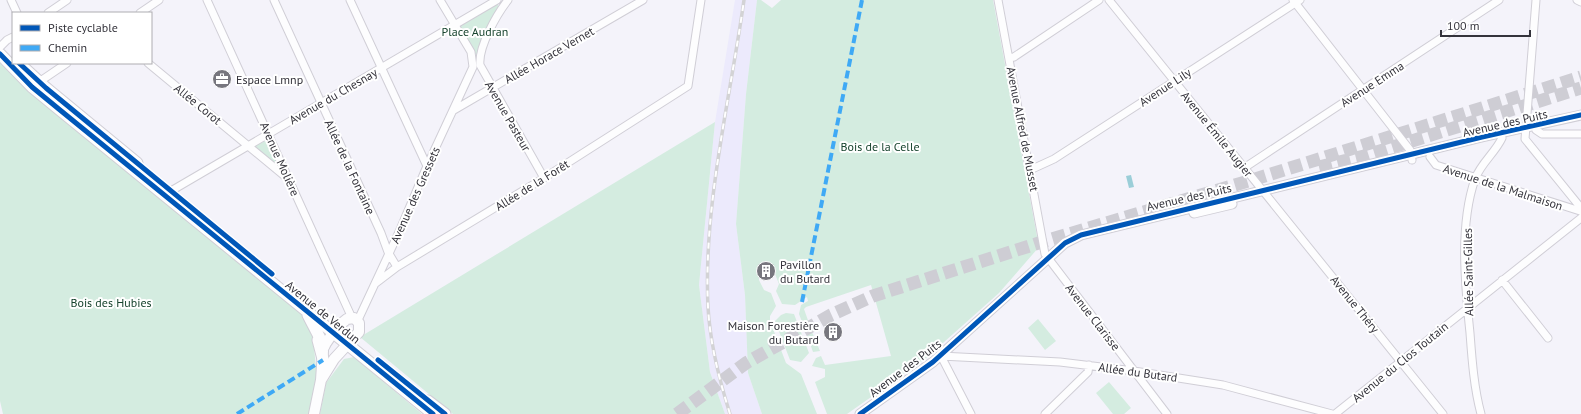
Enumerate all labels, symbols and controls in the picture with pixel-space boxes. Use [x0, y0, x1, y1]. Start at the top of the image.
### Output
legend [12, 12, 152, 64]
scale bar [1441, 12, 1530, 38]
text: 100 m [1447, 18, 1480, 33]
text: Piste cyclable [48, 20, 118, 35]
street label: Allée Horace Vernet [502, 23, 596, 87]
park label: Place Audran [442, 24, 508, 39]
text: Chemin [48, 40, 87, 55]
street label: Avenue Emma [1337, 58, 1407, 110]
street label: Avenue du Chesnay [286, 64, 380, 127]
street label: Avenue Lily [1136, 64, 1194, 109]
street label: Avenue Alfred de Musset [1004, 65, 1042, 193]
office icon: Espace Lmnp [211, 68, 233, 90]
place label: Espace Lmnp [236, 72, 303, 87]
street label: Avenue Pasteur [482, 78, 534, 154]
street label: Allée Corot [171, 80, 225, 128]
street label: Avenue Émile Augier [1178, 88, 1256, 180]
street label: Avenue des Puits [1461, 106, 1549, 140]
street label: Allée de la Fontaine [321, 117, 379, 217]
street label: Avenue Molière [257, 120, 303, 198]
park label: Bois de la Celle [841, 139, 919, 154]
street label: Avenue des Gressets [387, 144, 443, 246]
street label: Allée de la Forêt [492, 156, 572, 214]
street label: Avenue de la Malmaison [1441, 161, 1565, 213]
street label: Avenue des Puits [1145, 180, 1233, 214]
street label: Allée Saint-Gilles [1460, 228, 1476, 316]
place label: Pavillon du Butard [780, 257, 830, 286]
building icon: Pavillon du Butard [755, 260, 777, 282]
street label: Avenue Théry [1327, 272, 1383, 336]
street label: Avenue de Verdun [283, 277, 363, 347]
street label: Avenue Clarisse [1062, 281, 1124, 353]
park label: Bois des Hubies [70, 295, 152, 310]
place label: Maison Forestière du Butard [728, 318, 819, 347]
street label: Avenue du Clos Toutain [1349, 319, 1451, 405]
building icon: Maison Forestière du Butard [822, 321, 844, 343]
street label: Avenue des Puits [866, 336, 944, 400]
street label: Allée du Butard [1098, 359, 1178, 385]

